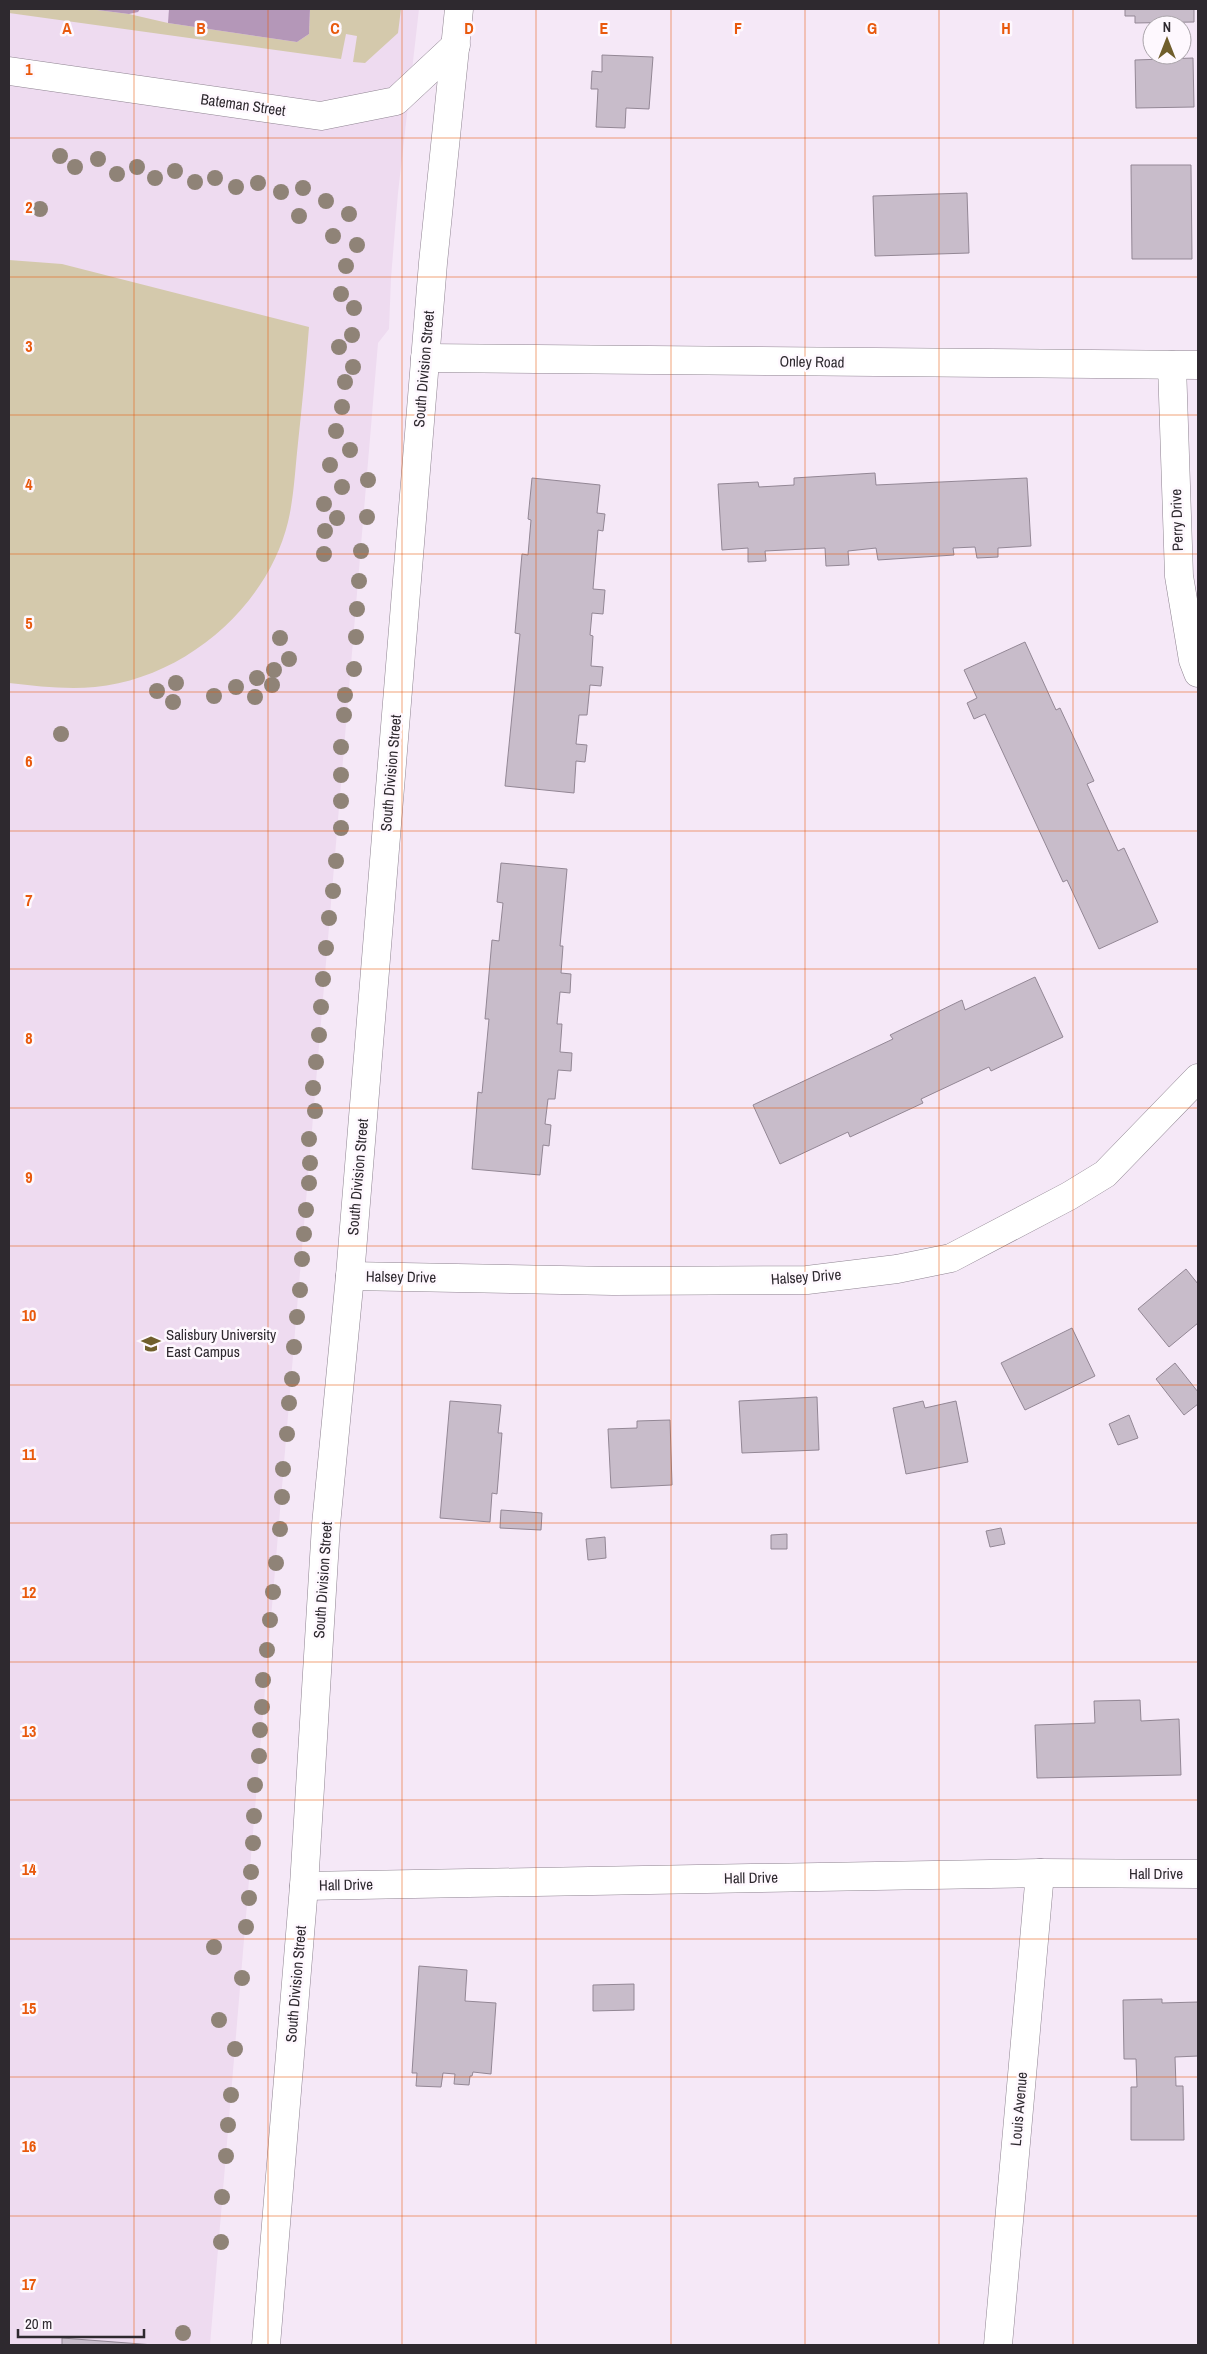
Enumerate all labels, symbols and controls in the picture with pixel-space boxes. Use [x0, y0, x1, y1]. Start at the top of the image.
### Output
north arrow [1142, 15, 1192, 65]
text: A [62, 17, 72, 39]
text: B [196, 17, 206, 39]
text: C [330, 17, 340, 39]
text: D [464, 17, 474, 39]
text: E [600, 17, 609, 39]
text: F [734, 17, 742, 39]
text: G [867, 17, 877, 39]
text: H [1001, 17, 1011, 39]
text: N [1163, 18, 1171, 36]
text: 1 [25, 58, 33, 80]
street label: Bateman Street [199, 88, 287, 121]
text: 2 [25, 196, 33, 218]
street label: South Division Street [408, 309, 439, 428]
text: 3 [25, 335, 33, 357]
street label: Onley Road [779, 350, 845, 373]
text: 4 [25, 473, 33, 495]
street label: Perry Drive [1165, 488, 1188, 551]
text: 5 [25, 612, 33, 634]
street label: South Division Street [375, 713, 406, 832]
text: 6 [25, 750, 33, 772]
text: 7 [25, 889, 33, 911]
text: 8 [25, 1027, 33, 1049]
street label: South Division Street [342, 1117, 373, 1236]
text: 9 [25, 1166, 33, 1188]
street label: Halsey Drive [770, 1264, 842, 1289]
street label: Halsey Drive [366, 1265, 437, 1288]
text: 10 [22, 1304, 36, 1326]
place label: Salisbury University East Campus [166, 1324, 277, 1362]
school or university icon: Salisbury University East Campus [140, 1333, 162, 1355]
text: 11 [22, 1443, 37, 1465]
street label: South Division Street [308, 1520, 337, 1639]
text: 12 [22, 1581, 36, 1603]
text: 13 [22, 1720, 36, 1742]
text: 14 [22, 1858, 37, 1880]
street label: Hall Drive [1129, 1863, 1183, 1884]
street label: Hall Drive [724, 1867, 778, 1888]
street label: Hall Drive [319, 1874, 373, 1895]
street label: South Division Street [280, 1924, 311, 2043]
text: 15 [22, 1997, 36, 2019]
street label: Louis Avenue [1005, 2071, 1032, 2147]
text: 16 [22, 2135, 36, 2157]
text: 17 [22, 2273, 36, 2295]
scale bar [18, 2306, 144, 2338]
text: 20 m [25, 2313, 52, 2334]

